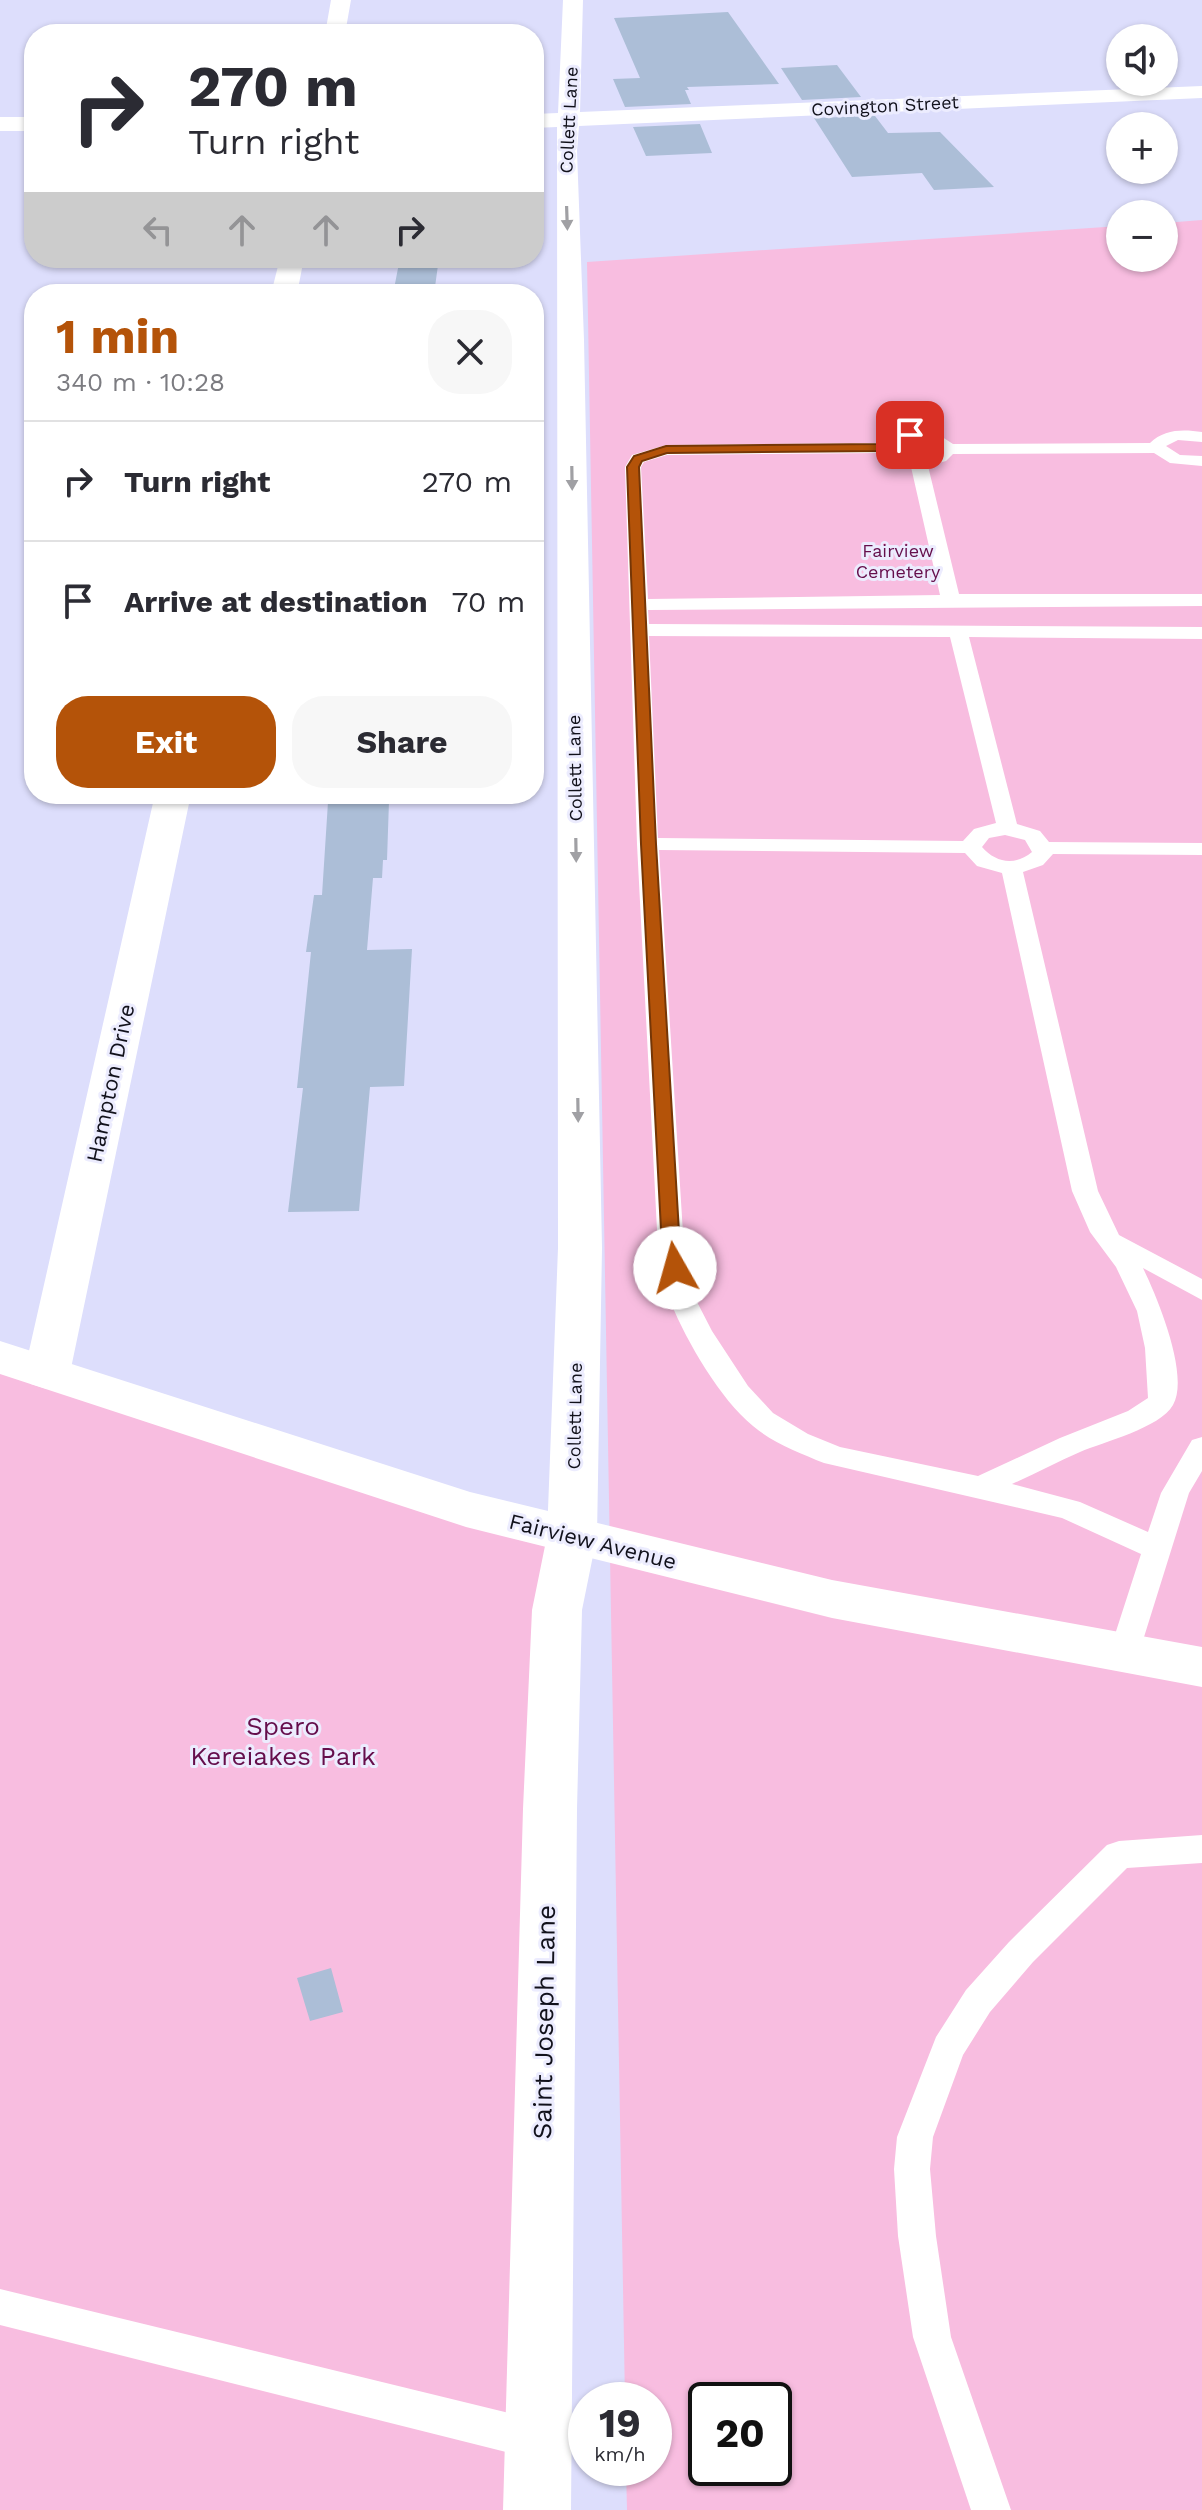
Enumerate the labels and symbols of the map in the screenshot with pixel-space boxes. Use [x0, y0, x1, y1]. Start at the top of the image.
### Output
street label: Collett Lane [555, 66, 582, 174]
street label: Covington Street [811, 91, 960, 120]
one-way arrow [561, 206, 574, 231]
pin [876, 401, 944, 469]
one-way arrow [566, 466, 578, 491]
park label: Fairview Cemetery [856, 540, 941, 582]
street label: Collett Lane [563, 714, 586, 822]
one-way arrow [570, 838, 582, 863]
street label: Hampton Drive [81, 1002, 139, 1165]
one-way arrow [572, 1098, 584, 1123]
position arrow [633, 1226, 717, 1310]
street label: Collett Lane [563, 1362, 586, 1470]
street label: Fairview Avenue [507, 1509, 679, 1574]
park label: Spero Kereiakes Park [190, 1711, 376, 1771]
street label: Saint Joseph Lane [527, 1904, 561, 2140]
speed limit sign: 20 [688, 2382, 792, 2486]

